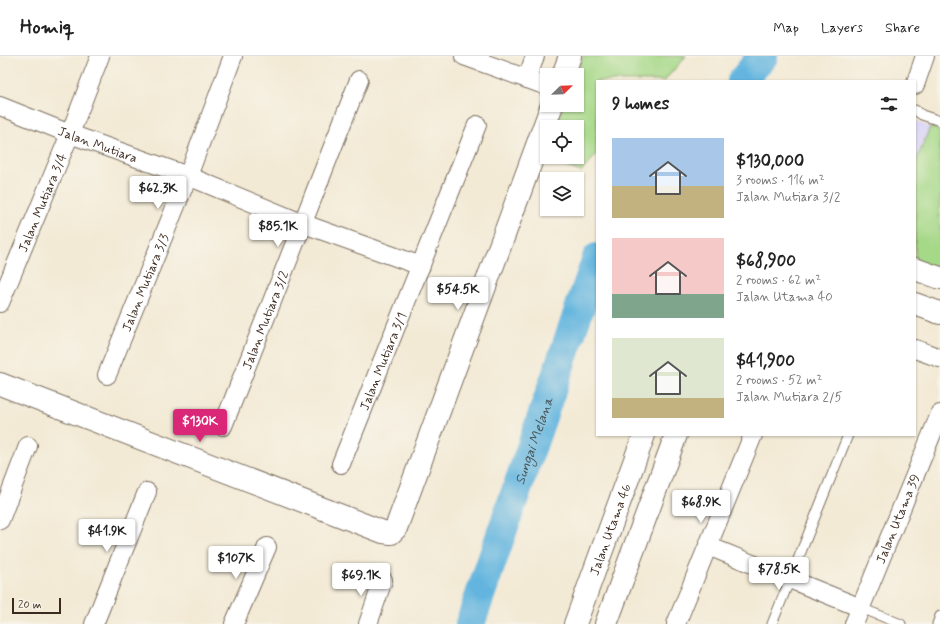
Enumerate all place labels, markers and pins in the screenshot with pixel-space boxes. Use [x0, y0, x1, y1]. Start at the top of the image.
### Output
pin: $62.3K [125, 176, 191, 210]
pin: $85.1K [245, 214, 311, 248]
pin: $54.5K [425, 277, 491, 311]
pin: $130K [172, 409, 228, 443]
pin: $68.9K [668, 490, 734, 524]
pin: $41.9K [74, 519, 140, 553]
pin: $107K [208, 546, 264, 580]
pin: $78.5K [746, 557, 812, 591]
pin: $69.1K [328, 563, 394, 597]

